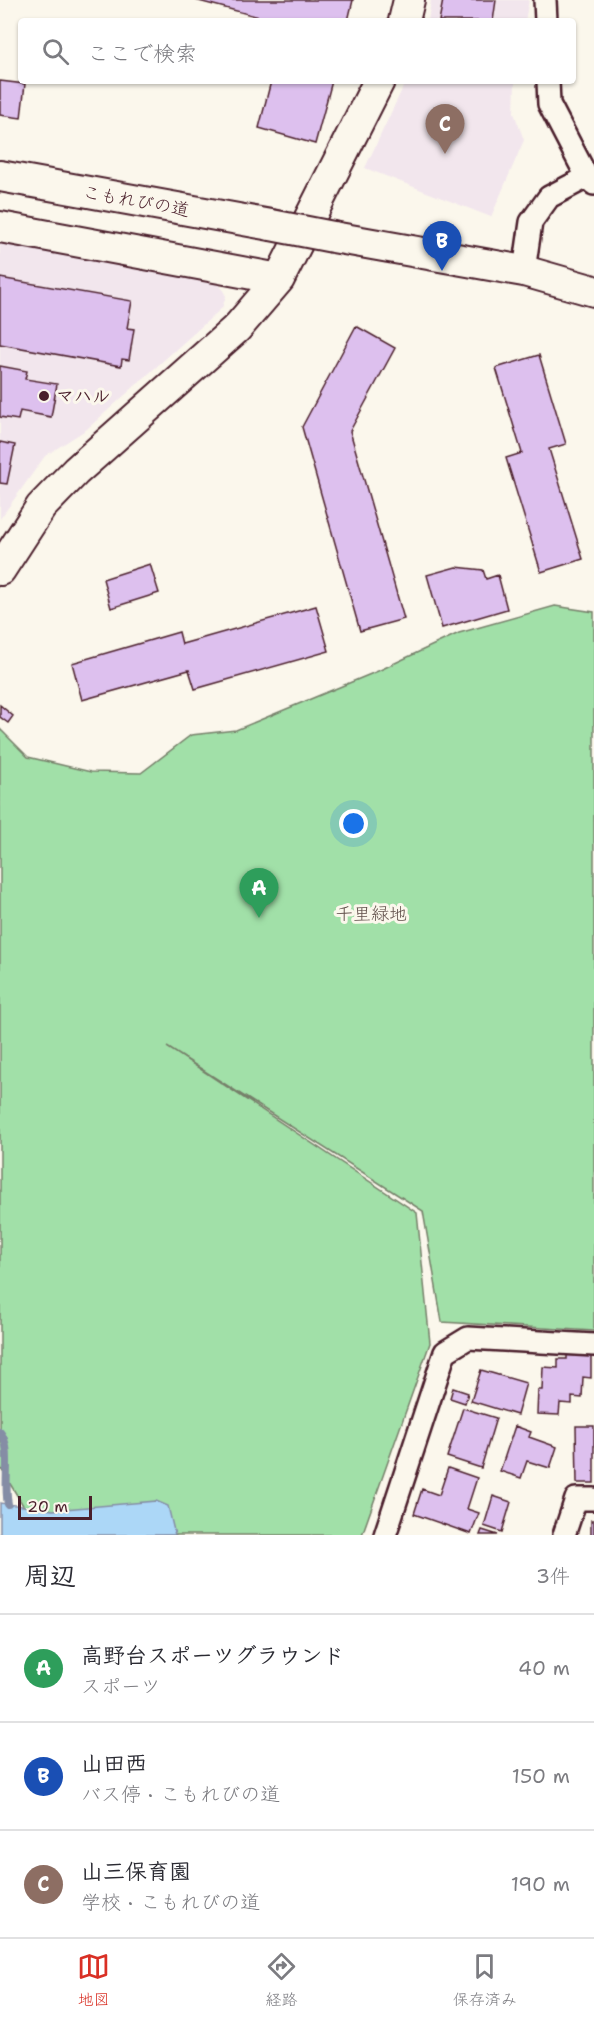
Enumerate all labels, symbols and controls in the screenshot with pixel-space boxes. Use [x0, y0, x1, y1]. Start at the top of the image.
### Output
search box [18, 18, 576, 84]
icon: search [39, 35, 72, 68]
text: ここで検索 [87, 39, 197, 68]
pin: C [426, 104, 464, 154]
street label: こもれびの道 [81, 180, 191, 222]
pin: B [422, 222, 462, 271]
place label: マハル [56, 384, 110, 408]
marker: マハル [37, 389, 51, 403]
your location [339, 809, 368, 838]
pin: A [240, 868, 278, 918]
park label: 千里緑地 [335, 902, 407, 926]
scale bar [18, 1493, 92, 1520]
text: 20 m [27, 1496, 68, 1517]
text: 周辺 [24, 1558, 76, 1593]
text: 3件 [536, 1563, 570, 1589]
text: 高野台スポーツグラウンド [81, 1641, 345, 1670]
text: A [36, 1655, 51, 1681]
text: 40 m [518, 1655, 570, 1681]
text: スポーツ [81, 1673, 161, 1699]
text: 山田西 [81, 1749, 147, 1778]
text: B [37, 1763, 50, 1789]
text: 150 m [512, 1763, 570, 1789]
text: バス停 · こもれびの道 [81, 1781, 280, 1807]
text: 山三保育園 [81, 1857, 191, 1886]
text: C [37, 1871, 50, 1897]
text: 190 m [511, 1871, 570, 1897]
text: 学校 · こもれびの道 [81, 1889, 260, 1915]
tab: 地図 [77, 1950, 110, 2010]
tab: 経路 [265, 1950, 298, 2010]
tab: 保存済み [453, 1950, 517, 2010]

